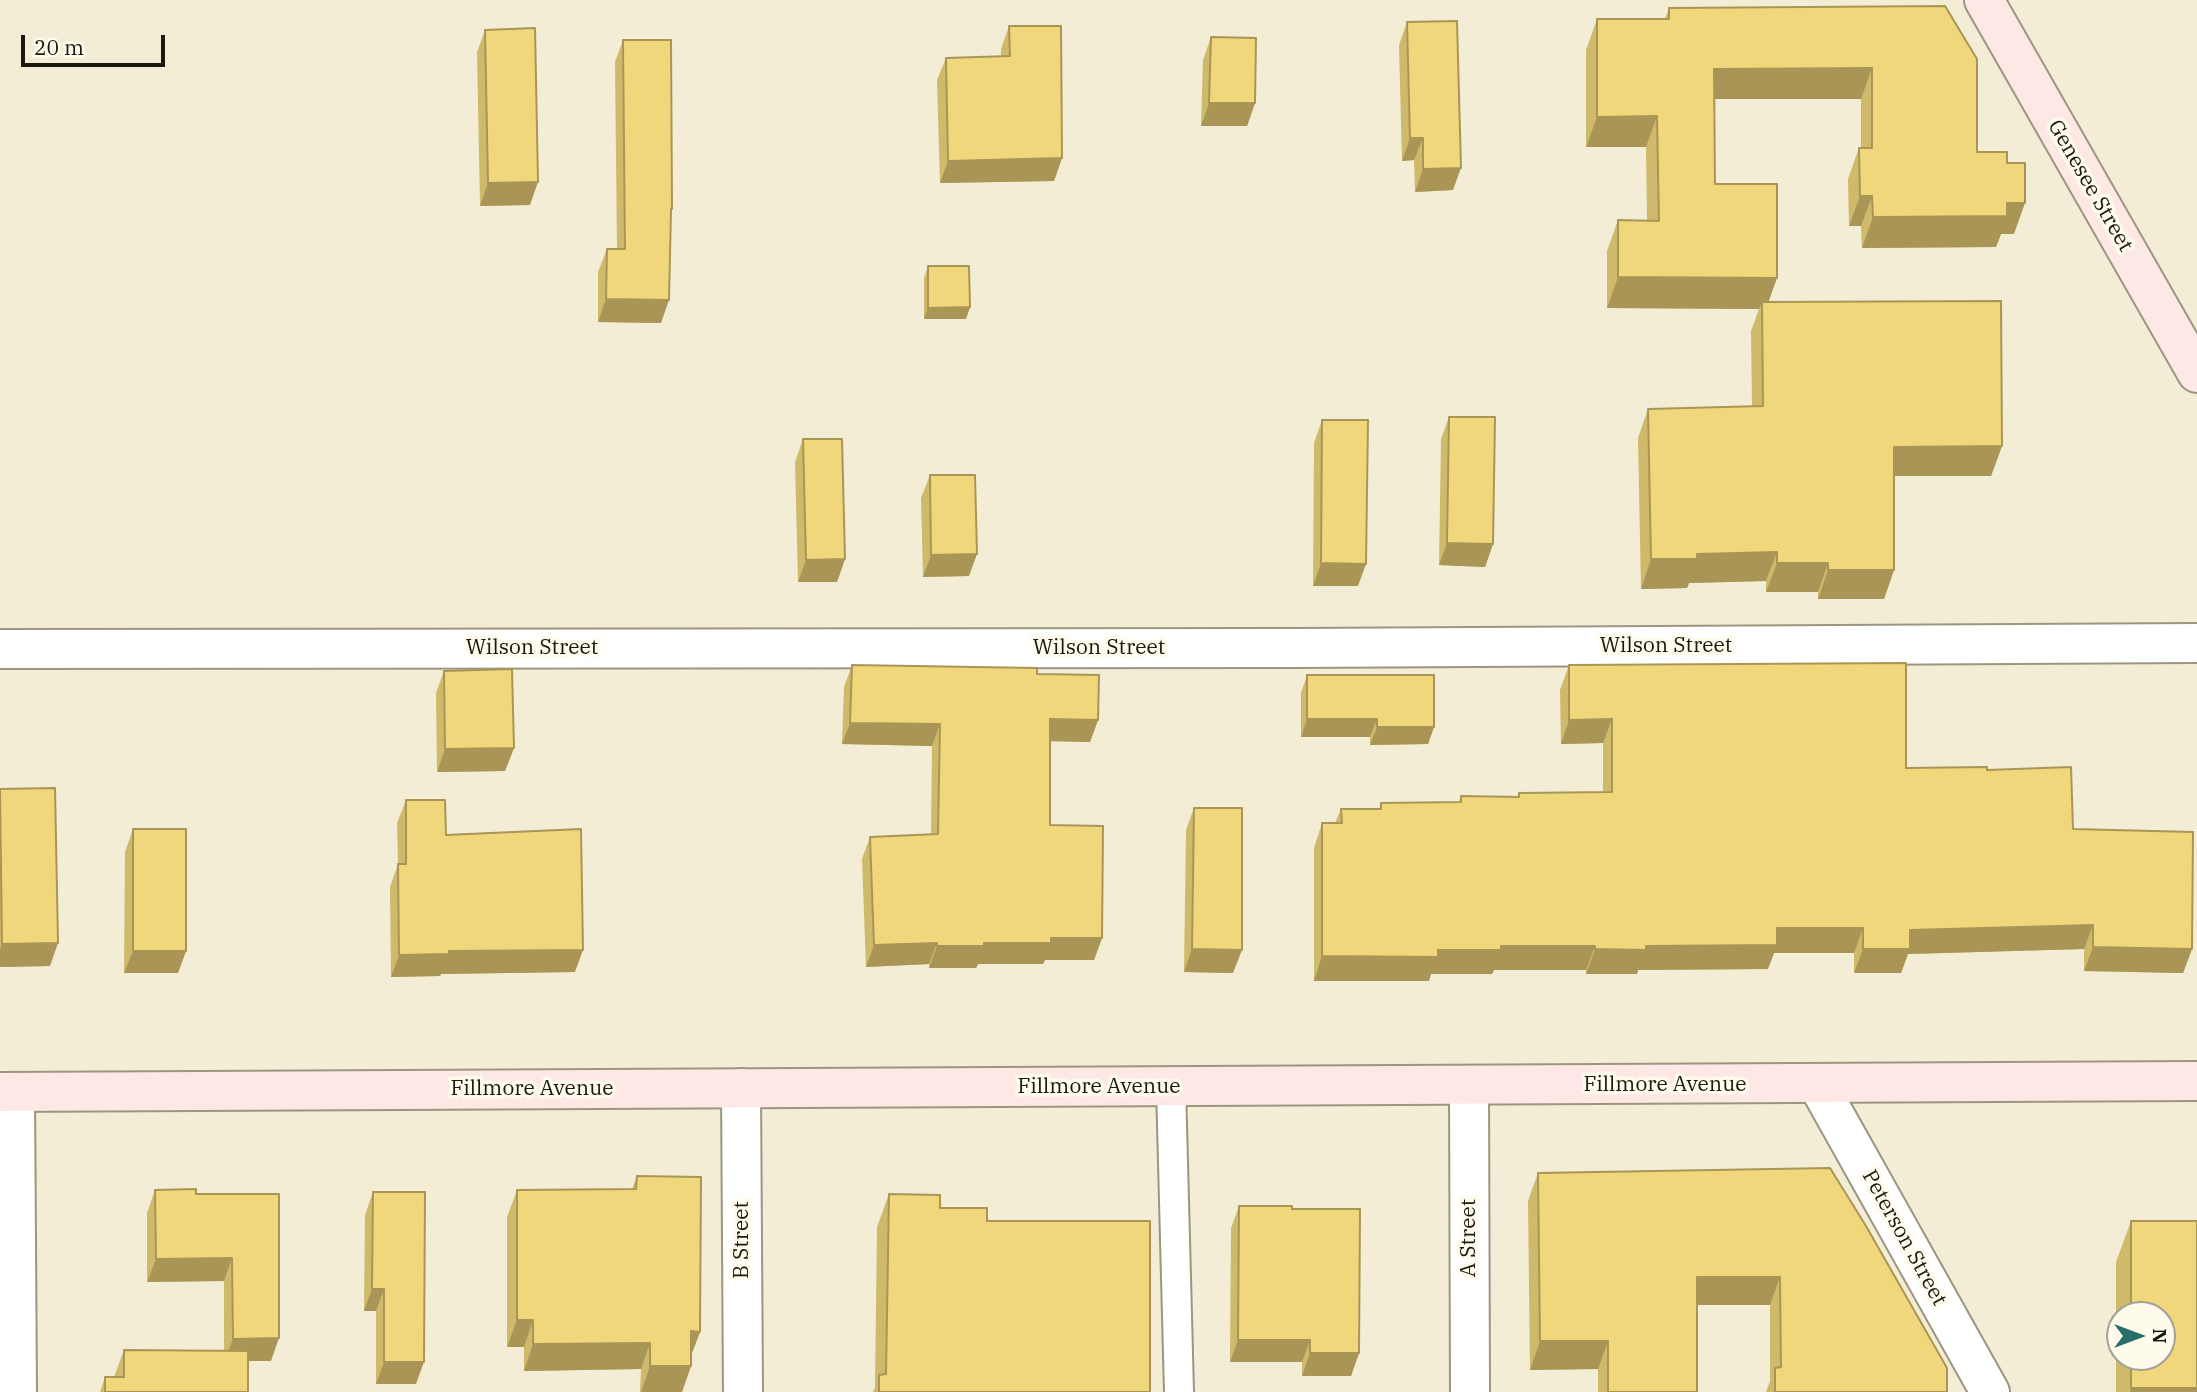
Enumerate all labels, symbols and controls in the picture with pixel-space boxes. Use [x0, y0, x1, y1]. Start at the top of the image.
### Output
scale bar [24, 21, 168, 65]
text: 20 m [34, 33, 84, 61]
street label: Genesee Street [2042, 116, 2138, 256]
street label: Wilson Street [1600, 633, 1732, 659]
street label: Wilson Street [466, 635, 598, 661]
street label: Wilson Street [1033, 635, 1165, 661]
street label: Fillmore Avenue [1584, 1072, 1746, 1098]
street label: Fillmore Avenue [1018, 1074, 1180, 1100]
street label: Fillmore Avenue [451, 1076, 613, 1102]
street label: Peterson Street [1856, 1166, 1952, 1310]
street label: A Street [1456, 1199, 1482, 1277]
street label: B Street [729, 1201, 755, 1279]
north arrow [2106, 1301, 2176, 1371]
text: N [2148, 1328, 2172, 1344]

